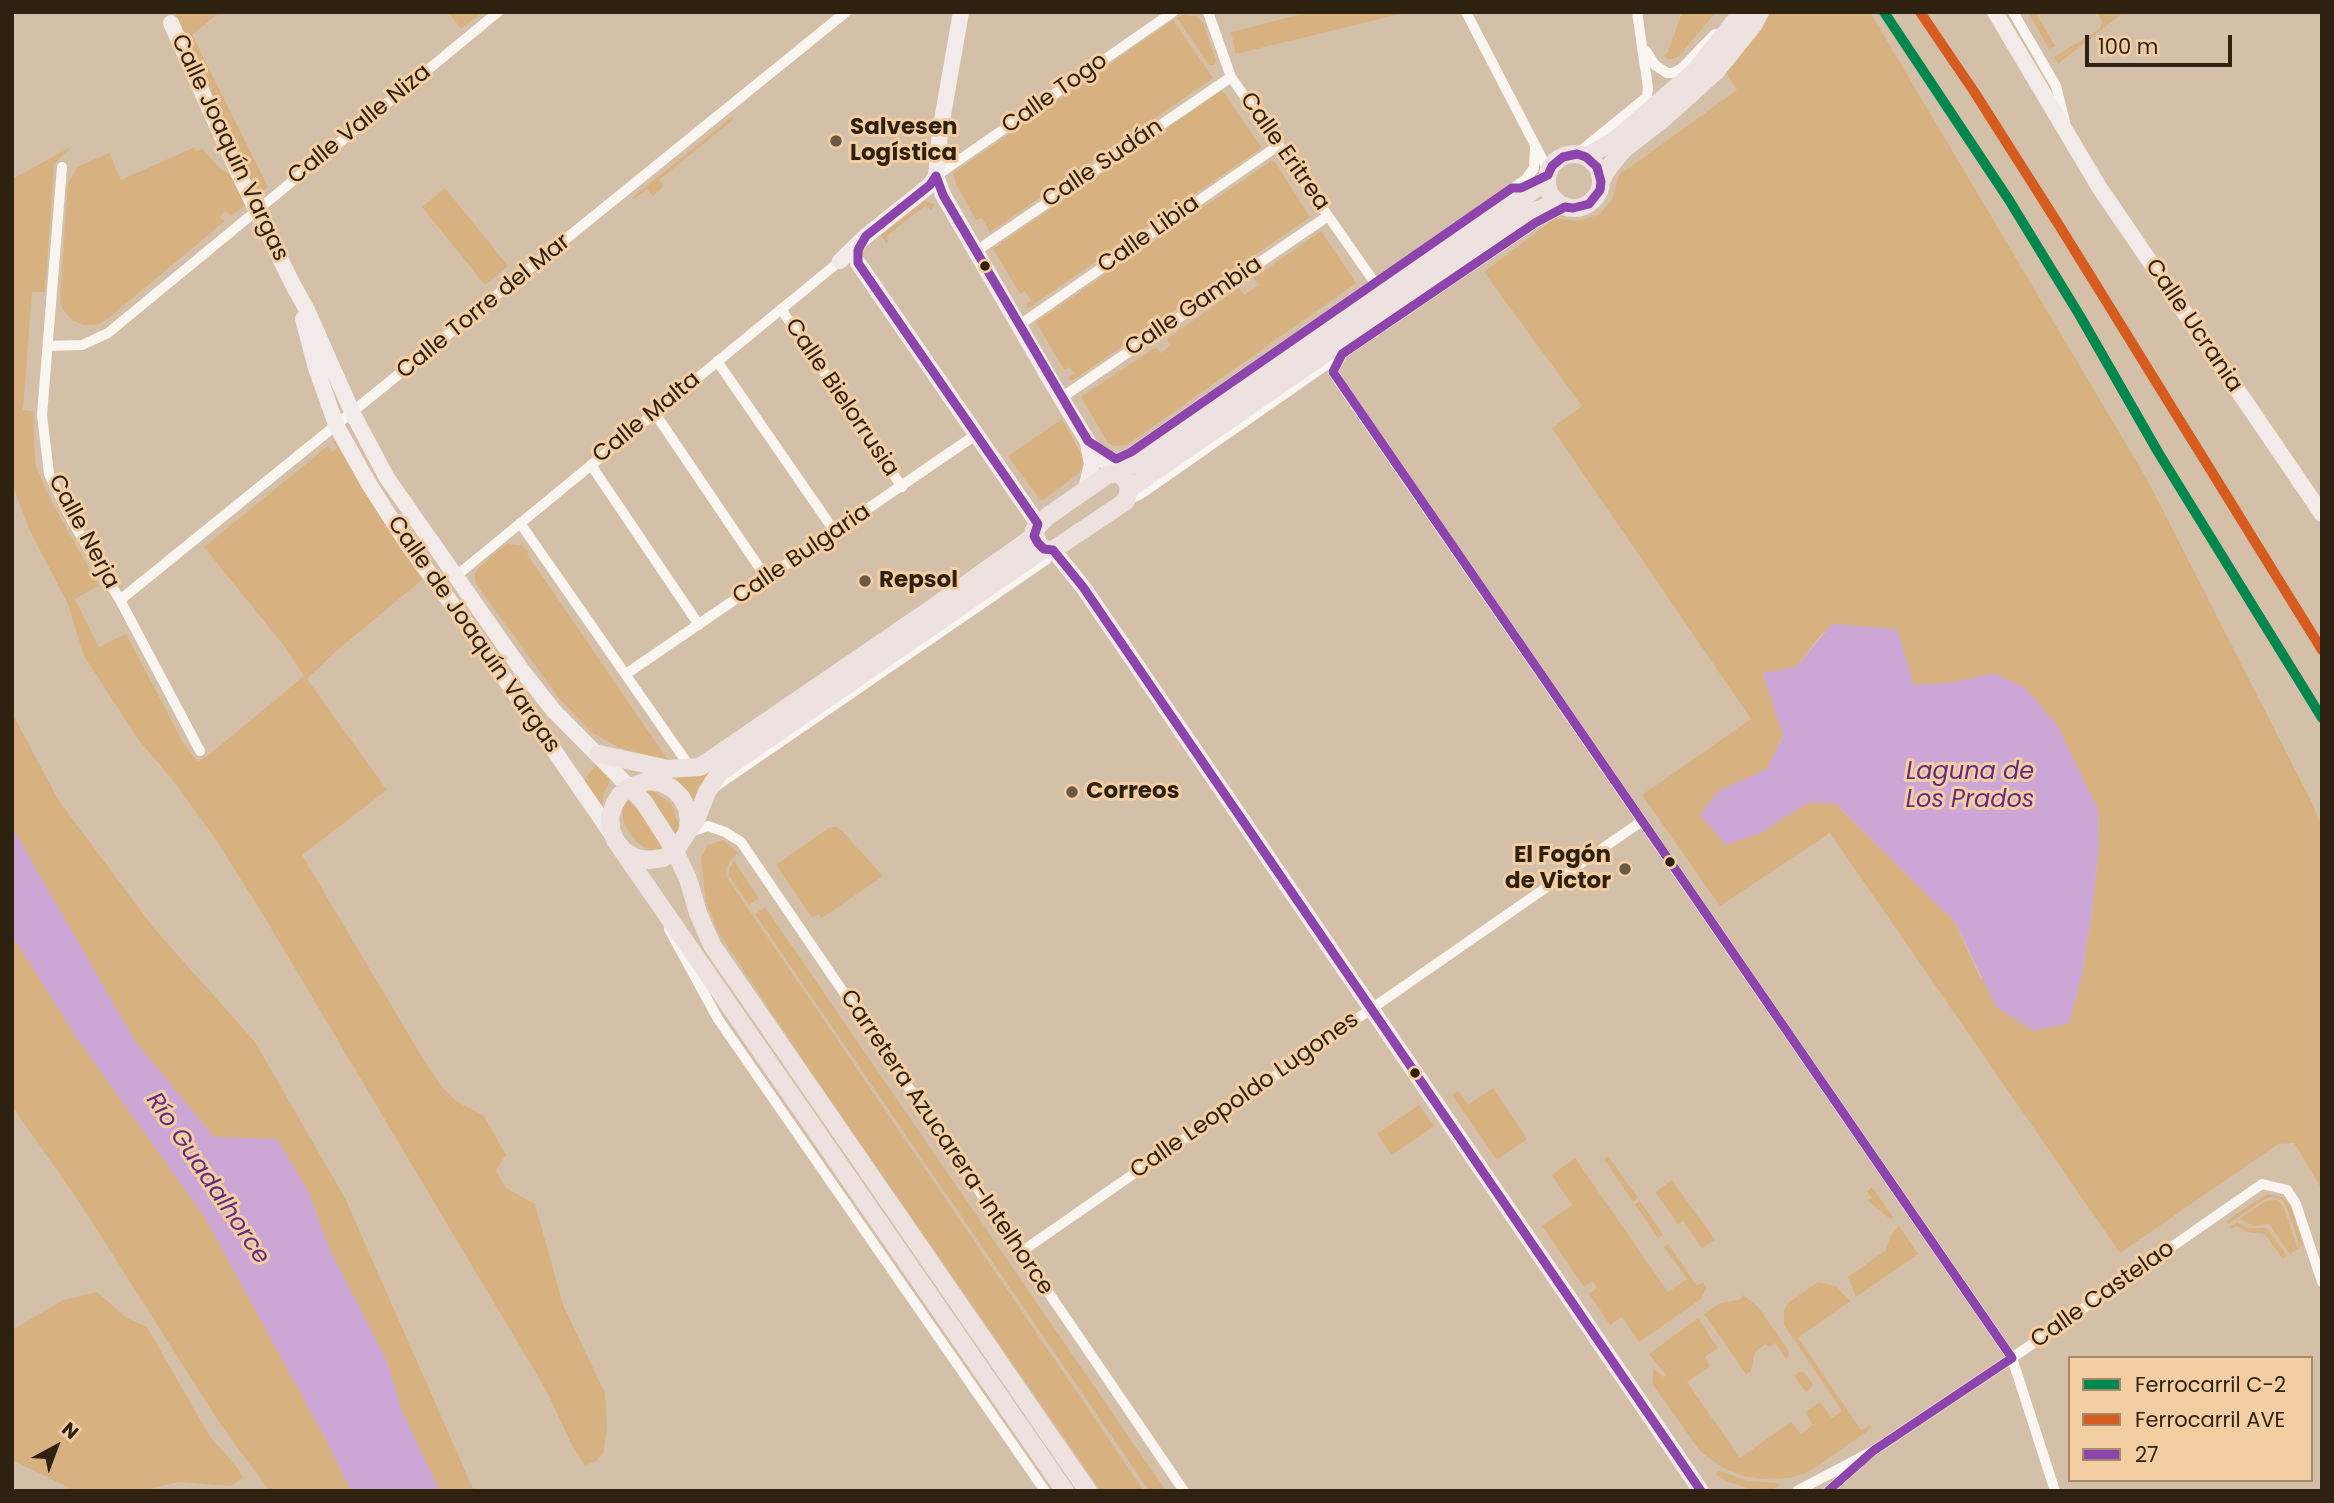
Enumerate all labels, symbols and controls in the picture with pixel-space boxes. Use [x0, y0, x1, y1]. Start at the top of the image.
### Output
scale bar [2089, 21, 2236, 65]
street label: Calle Joaquín Vargas [164, 30, 294, 266]
text: 100 m [2098, 32, 2158, 61]
street label: Calle Togo [997, 48, 1113, 140]
street label: Calle Valle Niza [283, 59, 437, 191]
street label: Calle Eritrea [1233, 88, 1335, 216]
place label: Salvesen Logística [850, 114, 958, 168]
street label: Calle Sudán [1038, 114, 1168, 214]
marker: Salvesen Logística [828, 133, 844, 149]
street label: Calle Libia [1093, 190, 1205, 280]
street label: Calle Torre del Mar [392, 229, 576, 385]
street label: Calle Gambia [1120, 251, 1268, 363]
street label: Calle Ucrania [2138, 254, 2248, 398]
unlabelled marker [978, 259, 992, 273]
street label: Calle Bielorrusia [778, 314, 904, 482]
street label: Calle Malta [588, 366, 706, 470]
street label: Calle Nerja [41, 470, 125, 594]
street label: Calle Bulgaria [728, 499, 876, 611]
street label: Calle de Joaquín Vargas [381, 511, 565, 759]
place label: Repsol [879, 567, 958, 595]
marker: Repsol [857, 573, 873, 589]
water label: Laguna de Los Prados [1906, 759, 2034, 815]
place label: Correos [1086, 778, 1180, 806]
marker: Correos [1064, 784, 1080, 800]
place label: El Fogón de Victor [1505, 842, 1611, 896]
unlabelled marker [1663, 855, 1677, 869]
marker: El Fogón de Victor [1617, 861, 1633, 877]
street label: Carretera Azucarera-Intelhorce [833, 985, 1059, 1301]
street label: Calle Leopoldo Lugones [1126, 1007, 1364, 1185]
unlabelled marker [1408, 1066, 1422, 1080]
water label: Río Guadalhorce [139, 1088, 275, 1270]
street label: Calle Castelao [2026, 1235, 2180, 1355]
legend [2068, 1356, 2313, 1482]
text: Ferrocarril C-2 [2135, 1370, 2286, 1399]
text: Ferrocarril AVE [2135, 1405, 2285, 1434]
north arrow [21, 1412, 91, 1482]
text: N [56, 1416, 84, 1446]
text: 27 [2135, 1440, 2159, 1469]

